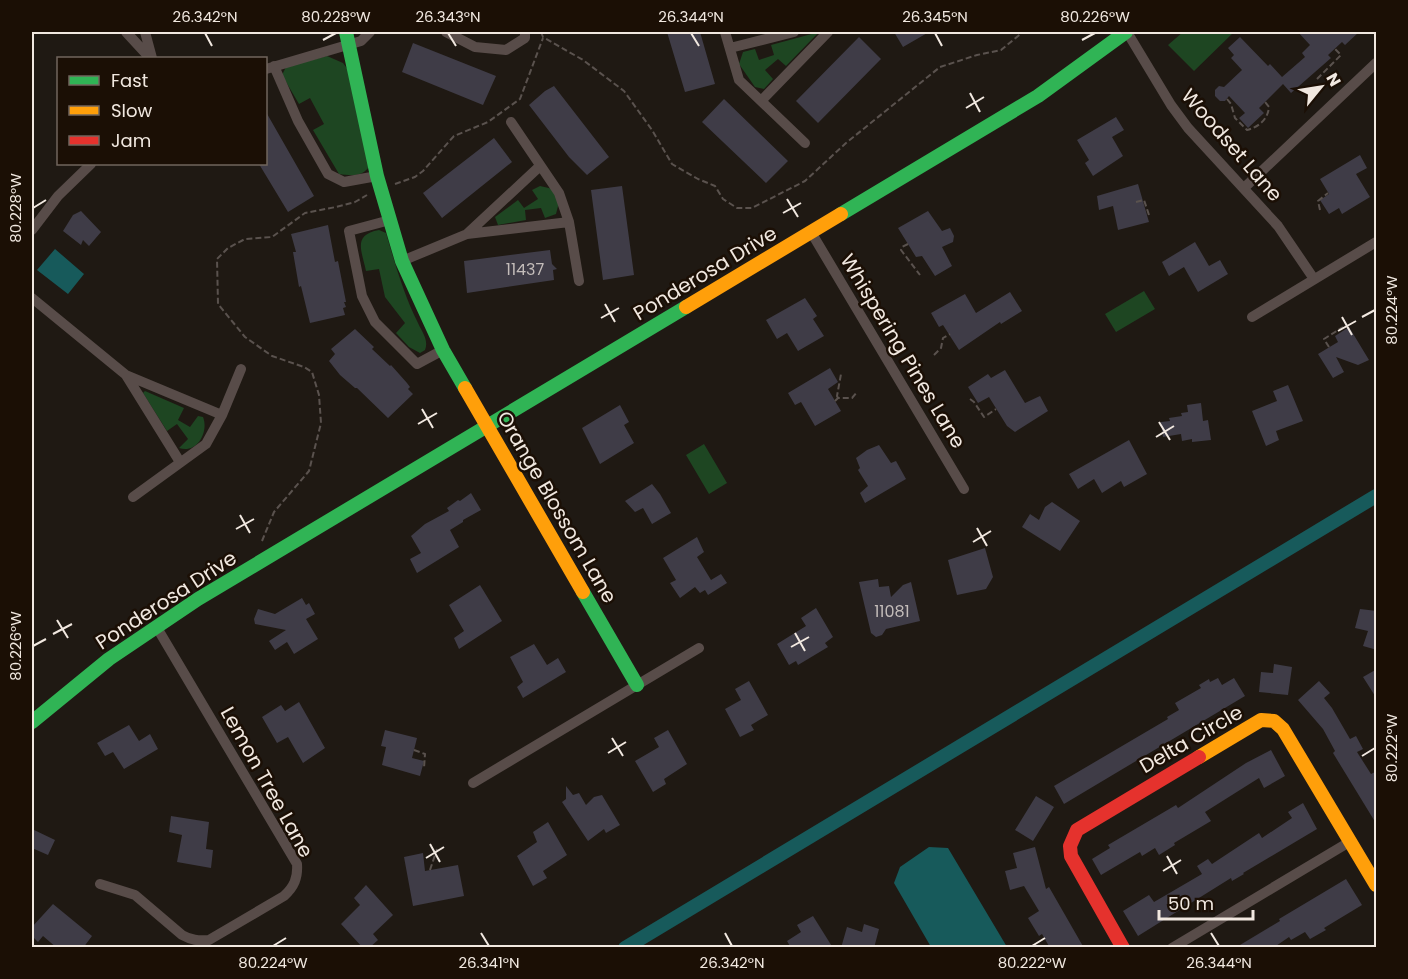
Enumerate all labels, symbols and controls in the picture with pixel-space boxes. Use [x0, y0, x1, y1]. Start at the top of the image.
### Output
text: 26.342°N [173, 6, 237, 27]
text: 80.228°W [301, 6, 371, 27]
text: 26.343°N [415, 6, 481, 27]
text: 26.344°N [658, 6, 724, 27]
text: 26.345°N [902, 6, 968, 27]
text: 80.226°W [1060, 6, 1130, 27]
legend [57, 57, 267, 165]
north arrow [1291, 57, 1351, 117]
text: Fast [111, 68, 148, 93]
text: N [1321, 69, 1347, 91]
street label: Woodset Lane [1175, 82, 1289, 208]
text: Slow [111, 98, 153, 123]
text: Jam [111, 128, 151, 153]
text: 80.228°W [5, 173, 26, 243]
street label: Ponderosa Drive [628, 219, 782, 327]
street label: Whispering Pines Lane [834, 248, 972, 454]
house number: 11437 [506, 258, 544, 281]
text: 80.224°W [1381, 275, 1402, 345]
street label: Orange Blossom Lane [490, 406, 624, 608]
street label: Ponderosa Drive [90, 544, 242, 656]
house number: 11081 [874, 600, 910, 623]
text: 80.226°W [5, 611, 26, 681]
street label: Delta Circle [1134, 698, 1248, 780]
street label: Lemon Tree Lane [214, 702, 320, 862]
text: 80.222°W [1381, 713, 1402, 782]
scale bar [1159, 883, 1254, 921]
text: 50 m [1168, 891, 1214, 916]
text: 80.224°W [238, 952, 308, 973]
text: 26.341°N [458, 952, 520, 973]
text: 26.342°N [700, 952, 764, 973]
text: 80.222°W [998, 952, 1067, 973]
text: 26.344°N [1186, 952, 1252, 973]

